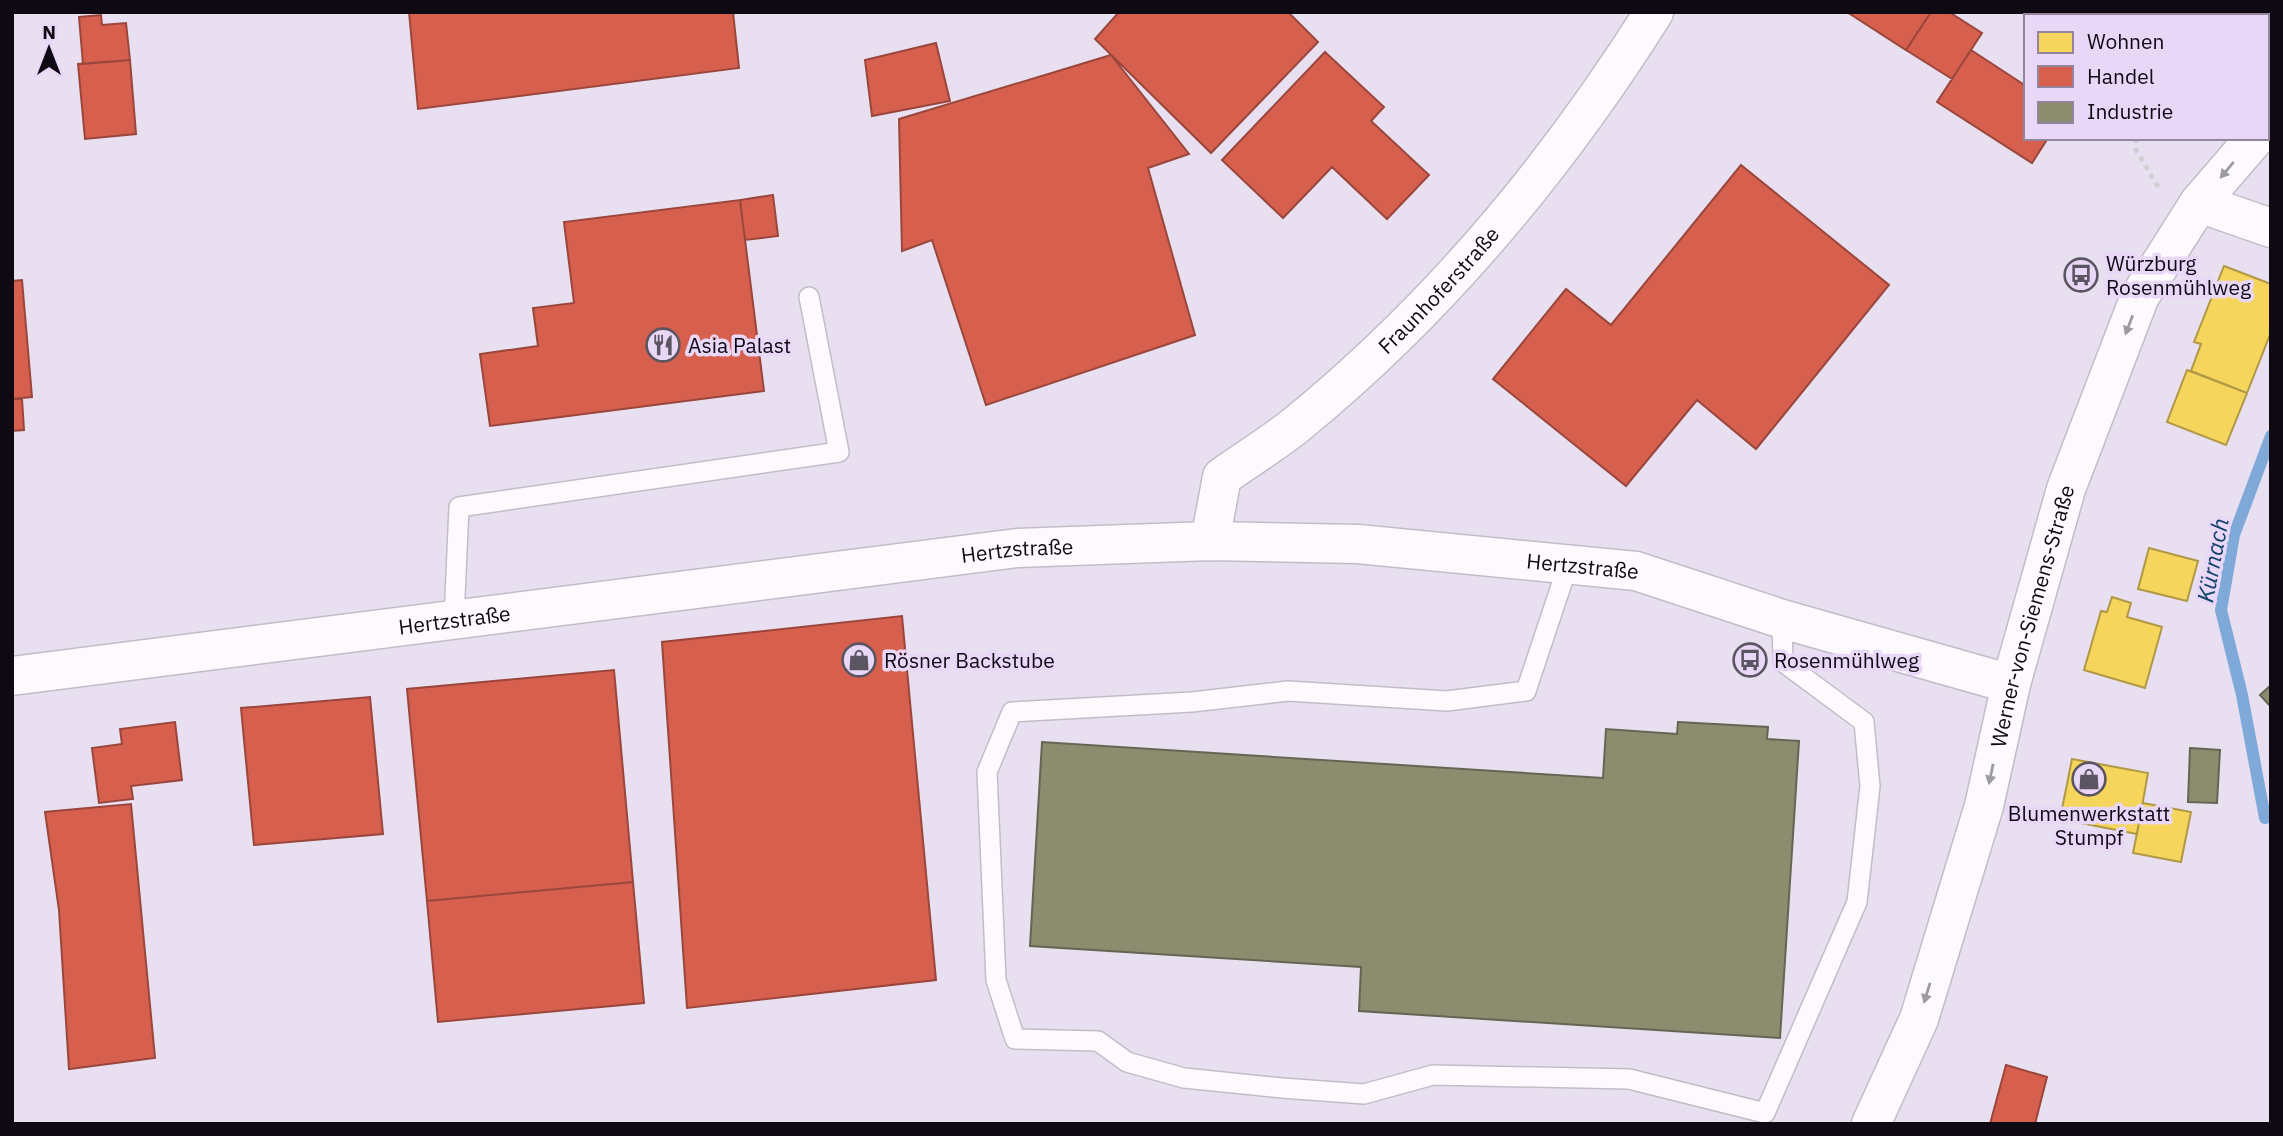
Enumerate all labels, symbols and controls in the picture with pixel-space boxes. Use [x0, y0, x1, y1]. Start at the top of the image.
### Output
north arrow [14, 14, 84, 84]
legend [2024, 14, 2269, 140]
text: N [42, 20, 56, 44]
text: Wohnen [2087, 27, 2164, 55]
text: Handel [2087, 62, 2155, 90]
text: Industrie [2087, 97, 2173, 125]
one-way arrow [2219, 161, 2234, 179]
street label: Fraunhoferstraße [1372, 221, 1505, 360]
place label: Würzburg Rosenmühlweg [2106, 249, 2251, 301]
bus stop icon: Würzburg Rosenmühlweg [2062, 256, 2100, 294]
one-way arrow [2124, 315, 2135, 336]
restaurant icon: Asia Palast [644, 326, 682, 364]
place label: Asia Palast [688, 331, 791, 359]
street label: Werner-von-Siemens-Straße [1983, 482, 2080, 750]
water label: Kürnach [2189, 515, 2235, 605]
street label: Hertzstraße [959, 532, 1074, 569]
street label: Hertzstraße [1525, 546, 1640, 585]
street label: Hertzstraße [397, 599, 512, 641]
shop icon: Rösner Backstube [840, 641, 878, 679]
bus stop icon: Rosenmühlweg [1731, 641, 1769, 679]
place label: Rösner Backstube [884, 646, 1055, 674]
place label: Rosenmühlweg [1774, 646, 1919, 674]
shop icon: Blumenwerkstatt Stumpf [2070, 760, 2108, 798]
one-way arrow [1985, 763, 1996, 785]
place label: Blumenwerkstatt Stumpf [2008, 799, 2170, 851]
one-way arrow [1922, 982, 1932, 1003]

